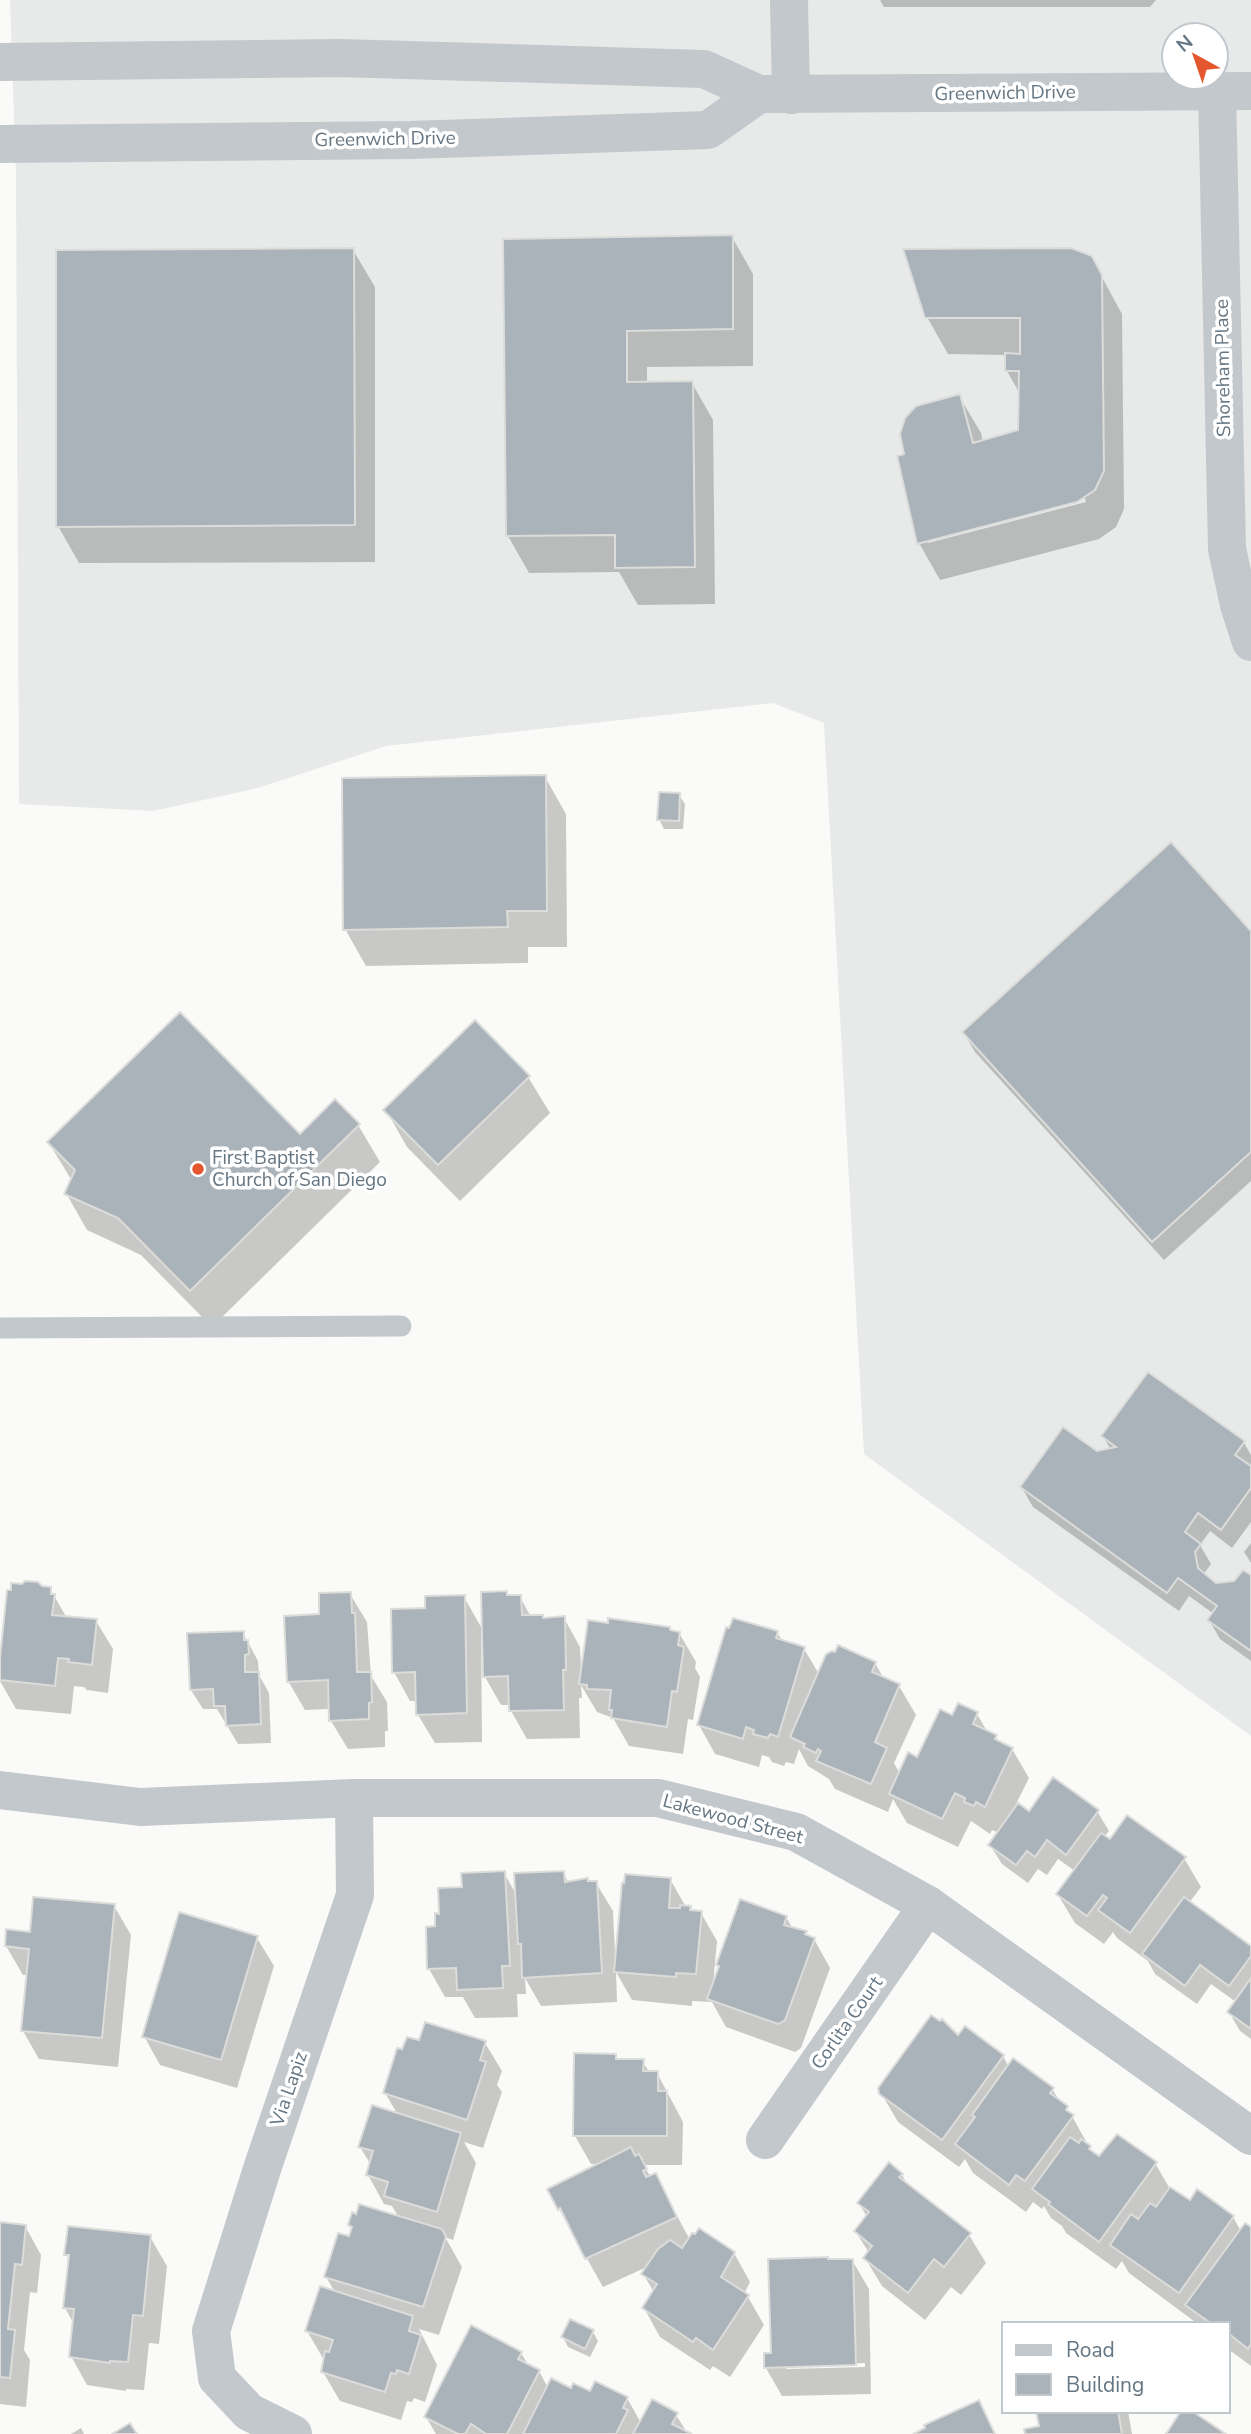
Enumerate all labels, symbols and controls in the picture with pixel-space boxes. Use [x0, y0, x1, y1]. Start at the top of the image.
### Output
north arrow [1160, 21, 1230, 91]
text: N [1171, 29, 1199, 58]
street label: Greenwich Drive [934, 79, 1076, 107]
street label: Greenwich Drive [314, 125, 456, 153]
street label: Shoreham Place [1209, 299, 1237, 437]
place label: First Baptist Church of San Diego [212, 1145, 387, 1193]
marker: First Baptist Church of San Diego [190, 1161, 206, 1177]
street label: Lakewood Street [660, 1788, 806, 1850]
street label: Corlita Court [805, 1971, 889, 2075]
street label: Via Lapiz [264, 2048, 314, 2131]
legend [1002, 2322, 1230, 2413]
text: Road [1066, 2336, 1115, 2364]
text: Building [1066, 2371, 1144, 2399]

